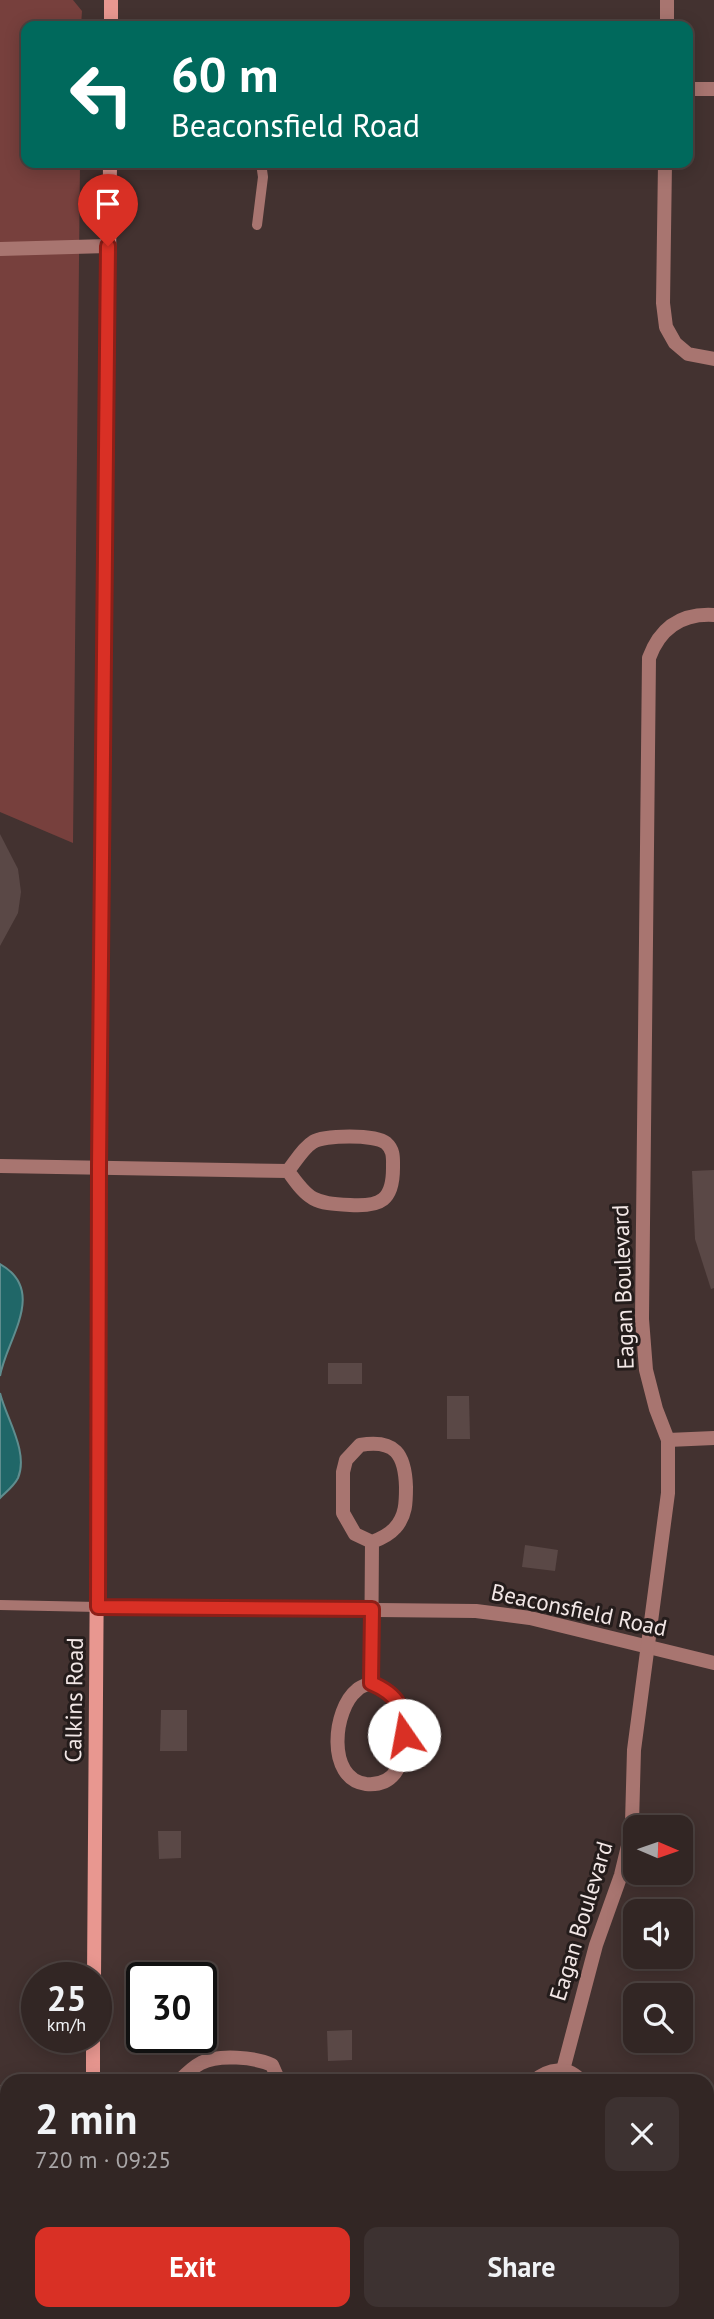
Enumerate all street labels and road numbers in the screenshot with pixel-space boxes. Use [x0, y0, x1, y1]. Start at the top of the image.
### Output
street label: Eagan Boulevard [605, 1204, 640, 1370]
street label: Beaconsfield Road [489, 1577, 670, 1642]
street label: Calkins Road [58, 1637, 89, 1763]
street label: Eagan Boulevard [543, 1838, 619, 2004]

